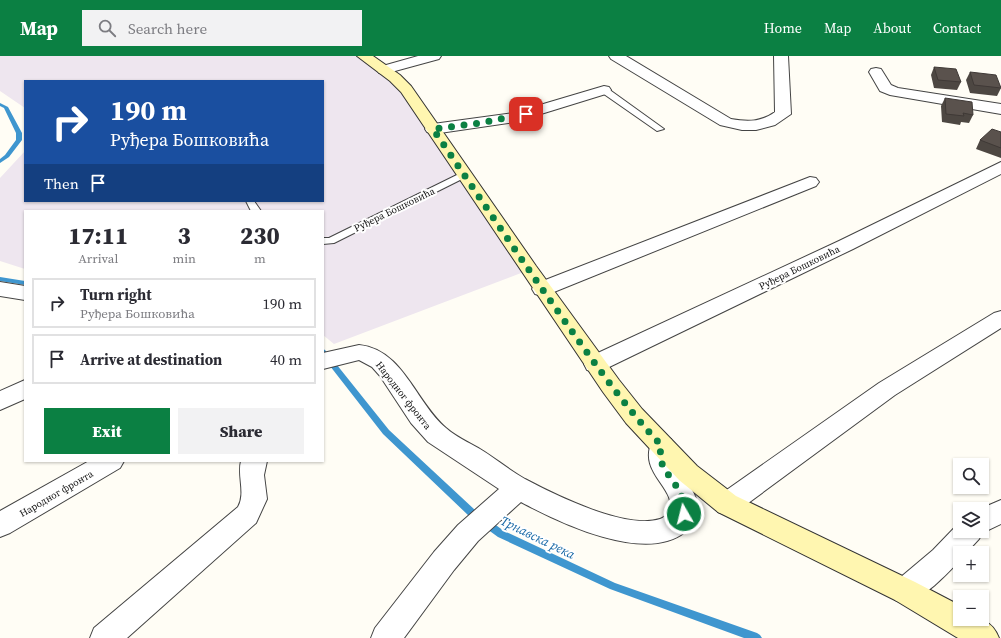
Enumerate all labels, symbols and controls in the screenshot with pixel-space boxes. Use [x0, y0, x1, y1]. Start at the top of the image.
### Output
search box [82, 10, 362, 46]
text: Map [20, 15, 58, 41]
icon: search [96, 17, 118, 39]
text: Search here [128, 18, 207, 39]
text: Home [764, 18, 802, 38]
text: Map [824, 18, 851, 38]
text: About [873, 18, 911, 38]
text: Contact [933, 18, 981, 38]
text: 190 m [110, 91, 187, 129]
icon: right [44, 96, 96, 148]
pin [509, 97, 543, 131]
icon: arrive [515, 103, 537, 125]
text: Руђера Бошковића [110, 127, 269, 152]
icon: arrive [87, 172, 109, 194]
text: Then [44, 173, 79, 194]
street label: Руђера Бошковића [352, 184, 438, 235]
text: 17:11 [68, 219, 128, 252]
text: 3 [178, 219, 191, 252]
text: 230 [240, 219, 280, 252]
street label: Руђера Бошковића [757, 242, 843, 293]
text: Arrival [78, 250, 118, 267]
text: min [172, 250, 196, 267]
text: m [254, 250, 266, 267]
text: Turn right [80, 284, 152, 305]
icon: right [46, 292, 68, 314]
text: 190 m [262, 293, 302, 314]
text: Руђера Бошковића [80, 305, 195, 322]
icon: arrive [46, 348, 68, 370]
text: Arrive at destination [80, 349, 222, 370]
text: 40 m [270, 349, 302, 370]
street label: Народног фронта [373, 359, 435, 433]
button: Exit [44, 408, 170, 454]
button: Share [178, 408, 304, 454]
map controls [953, 458, 989, 626]
button: search [953, 458, 989, 494]
street label: Народног фронта [17, 467, 96, 520]
position arrow [663, 493, 705, 535]
button: layers [953, 502, 989, 538]
water label: Трнавска река [498, 512, 578, 563]
button: + [953, 546, 989, 582]
button: − [953, 590, 989, 626]

